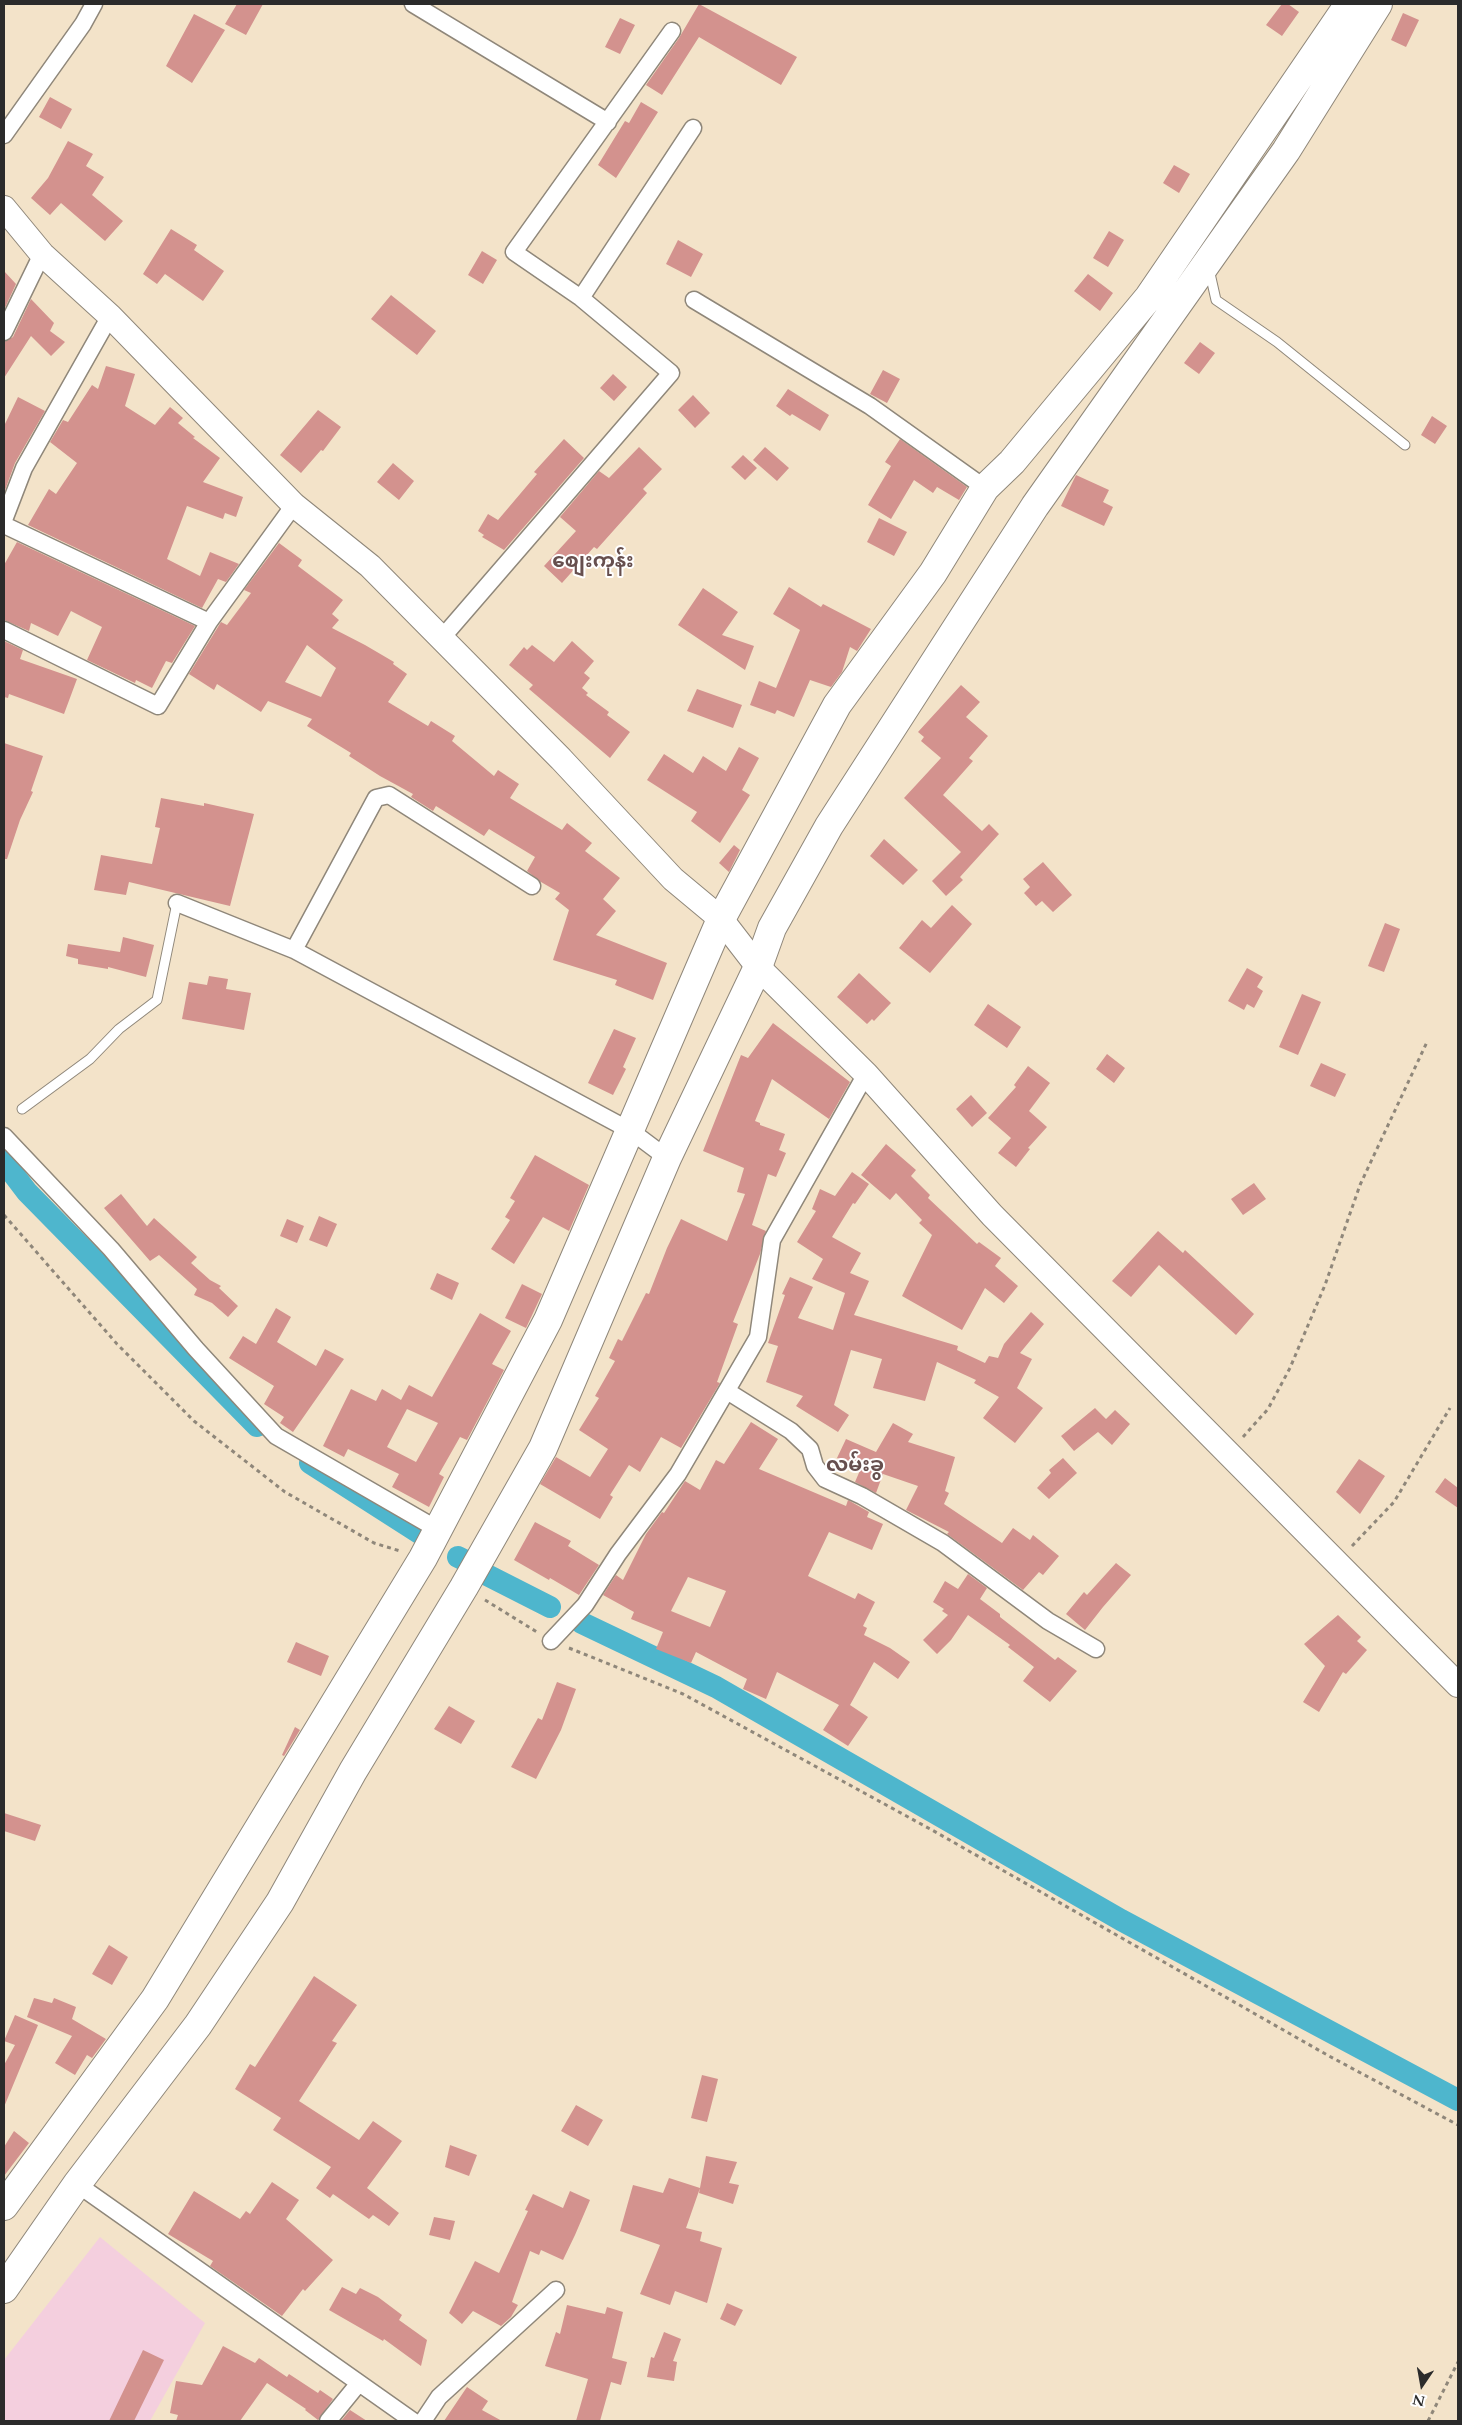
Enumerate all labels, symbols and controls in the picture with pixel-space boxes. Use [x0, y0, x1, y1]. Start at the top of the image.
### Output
district label: စျေးကုန်း [552, 550, 634, 574]
district label: လမ်းခွ [826, 1454, 884, 1478]
north arrow [1397, 2360, 1447, 2410]
text: N [1411, 2390, 1427, 2411]

